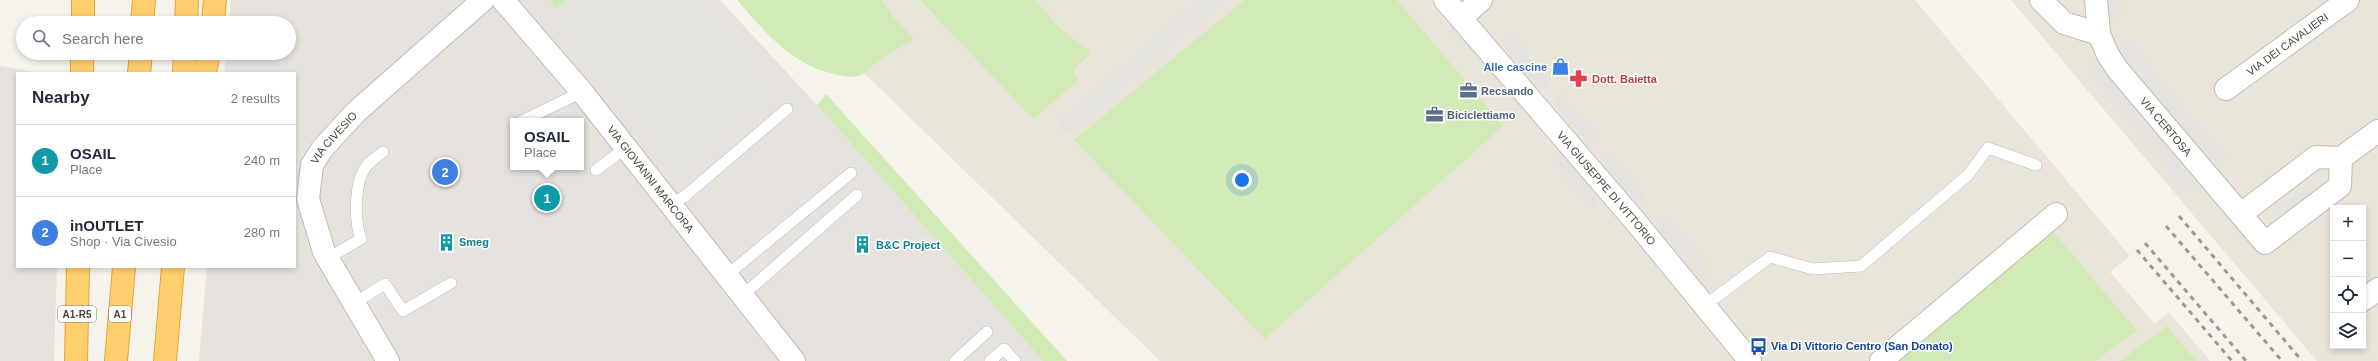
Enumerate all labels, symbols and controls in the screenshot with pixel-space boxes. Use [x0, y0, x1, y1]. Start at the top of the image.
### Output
street label: VIA DEI CAVALIERI [2244, 11, 2330, 78]
search box [16, 16, 296, 60]
icon: search [30, 27, 52, 49]
text: Search here [62, 30, 144, 47]
shop icon: Alle cascine [1550, 57, 1570, 77]
place label: Alle cascine [1483, 61, 1547, 73]
pharmacy icon: Dott. Baietta [1569, 69, 1589, 89]
place label: Dott. Baietta [1592, 73, 1658, 85]
office icon: Recsando [1458, 81, 1478, 101]
place label: Recsando [1481, 85, 1534, 97]
text: Nearby [32, 88, 90, 107]
text: 2 results [231, 91, 280, 106]
street label: VIA CERTOSA [2138, 95, 2195, 159]
office icon: Biciclettiamo [1424, 105, 1444, 125]
street label: VIA CIVESIO [308, 109, 360, 166]
place label: Biciclettiamo [1447, 109, 1516, 121]
popup [510, 118, 584, 170]
street label: VIA GIOVANNI MARCORA [605, 123, 697, 235]
text: OSAIL [524, 128, 570, 145]
street label: VIA GIUSEPPE DI VITTORIO [1555, 129, 1658, 248]
text: OSAIL [70, 145, 116, 162]
text: Place [524, 145, 557, 160]
text: 1 [41, 153, 49, 168]
text: 240 m [244, 153, 280, 168]
pin: 2 [432, 157, 458, 187]
text: Place [70, 162, 103, 177]
your location [1232, 170, 1252, 190]
pin: 1 [534, 183, 560, 213]
map controls [2330, 205, 2366, 349]
button: + [2330, 205, 2366, 241]
text: inOUTLET [70, 217, 143, 234]
text: 2 [41, 225, 49, 240]
text: 280 m [244, 225, 280, 240]
building icon: Smeg [436, 232, 456, 252]
text: Shop · Via Civesio [70, 234, 177, 249]
building icon: B&C Project [853, 235, 873, 255]
place label: Smeg [459, 236, 489, 248]
place label: B&C Project [876, 239, 941, 251]
button: − [2330, 241, 2366, 277]
button: locate [2330, 277, 2366, 313]
road number: A1-R5 [58, 306, 96, 322]
road number: A1 [109, 306, 131, 322]
button: layers [2330, 313, 2366, 349]
bus stop icon: Via Di Vittorio Centro (San Donato) [1748, 336, 1768, 356]
place label: Via Di Vittorio Centro (San Donato) [1771, 340, 1953, 352]

